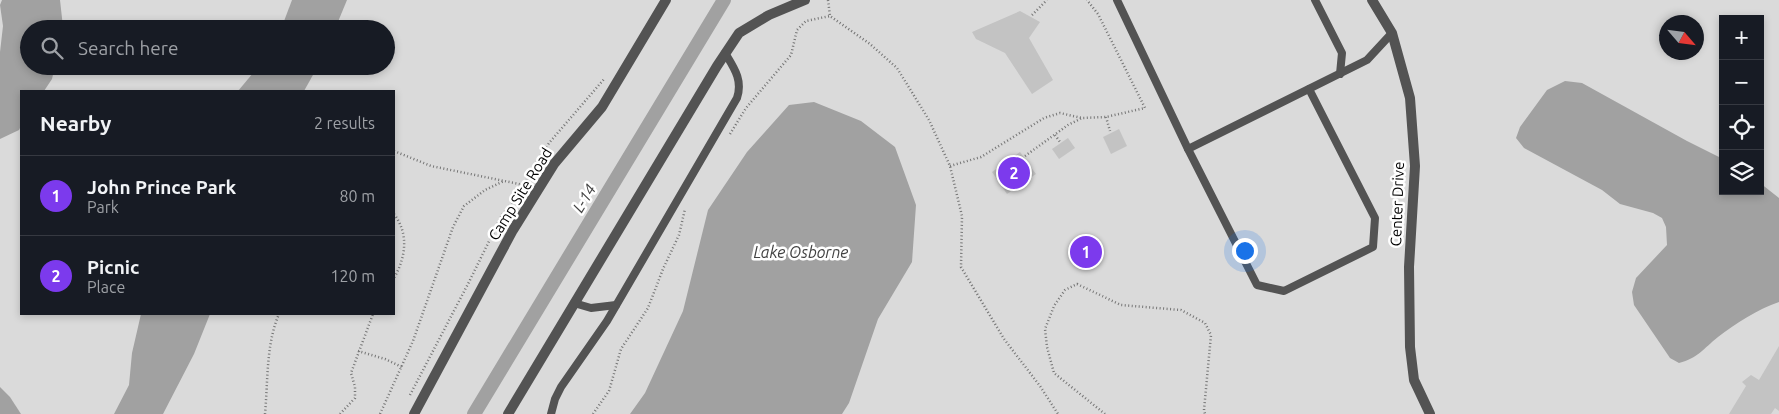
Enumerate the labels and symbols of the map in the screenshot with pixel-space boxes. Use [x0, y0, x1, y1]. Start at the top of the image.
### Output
north arrow [1659, 15, 1704, 60]
street label: Camp Site Road [485, 145, 555, 243]
pin: 2 [998, 154, 1030, 192]
street label: Center Drive [1387, 161, 1407, 247]
water label: L-14 [569, 181, 599, 215]
pin: 1 [1070, 233, 1102, 271]
your location [1232, 238, 1258, 264]
water label: Lake Osborne [754, 243, 848, 261]

